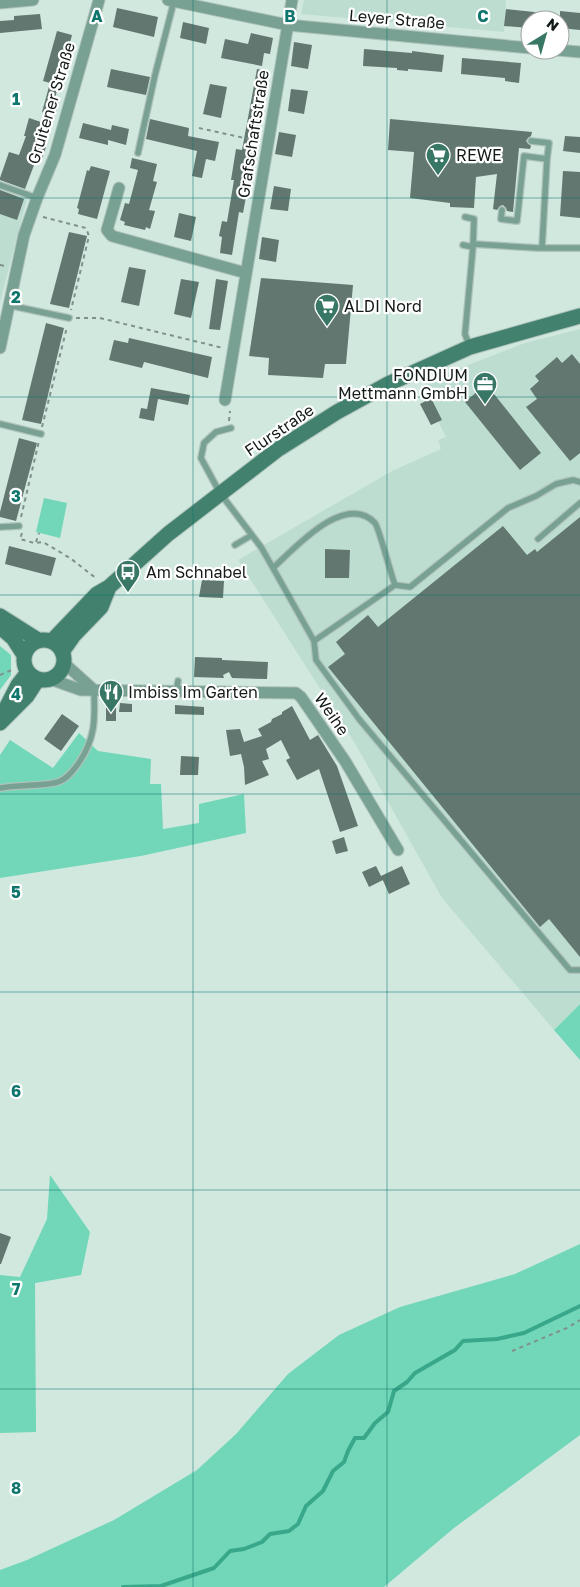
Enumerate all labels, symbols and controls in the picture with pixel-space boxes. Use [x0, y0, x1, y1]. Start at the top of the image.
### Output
street label: Leyer Straße [348, 5, 446, 33]
text: A [91, 6, 103, 26]
text: B [284, 6, 296, 26]
text: C [477, 6, 489, 26]
north arrow [520, 10, 570, 60]
text: N [544, 14, 562, 34]
street label: Gruitener Straße [23, 40, 79, 166]
street label: Grafschaftstraße [233, 69, 273, 199]
text: 1 [12, 89, 20, 109]
supermarket icon: REWE [425, 142, 451, 176]
place label: REWE [456, 145, 502, 165]
text: 2 [11, 287, 21, 307]
supermarket icon: ALDI Nord [314, 293, 340, 327]
place label: ALDI Nord [344, 296, 422, 316]
place label: FONDIUM Mettmann GmbH [338, 365, 468, 403]
office icon: FONDIUM Mettmann GmbH [472, 371, 498, 405]
street label: Flurstraße [241, 400, 317, 460]
text: 3 [11, 486, 21, 506]
bus stop icon: Am Schnabel [115, 559, 141, 593]
place label: Am Schnabel [146, 562, 247, 582]
restaurant icon: Imbiss Im Garten [98, 679, 124, 713]
place label: Imbiss Im Garten [128, 682, 258, 702]
text: 4 [11, 684, 21, 704]
street label: Weihe [310, 689, 354, 739]
text: 5 [11, 882, 21, 902]
text: 6 [11, 1081, 21, 1101]
text: 7 [12, 1279, 21, 1299]
text: 8 [11, 1478, 21, 1498]

